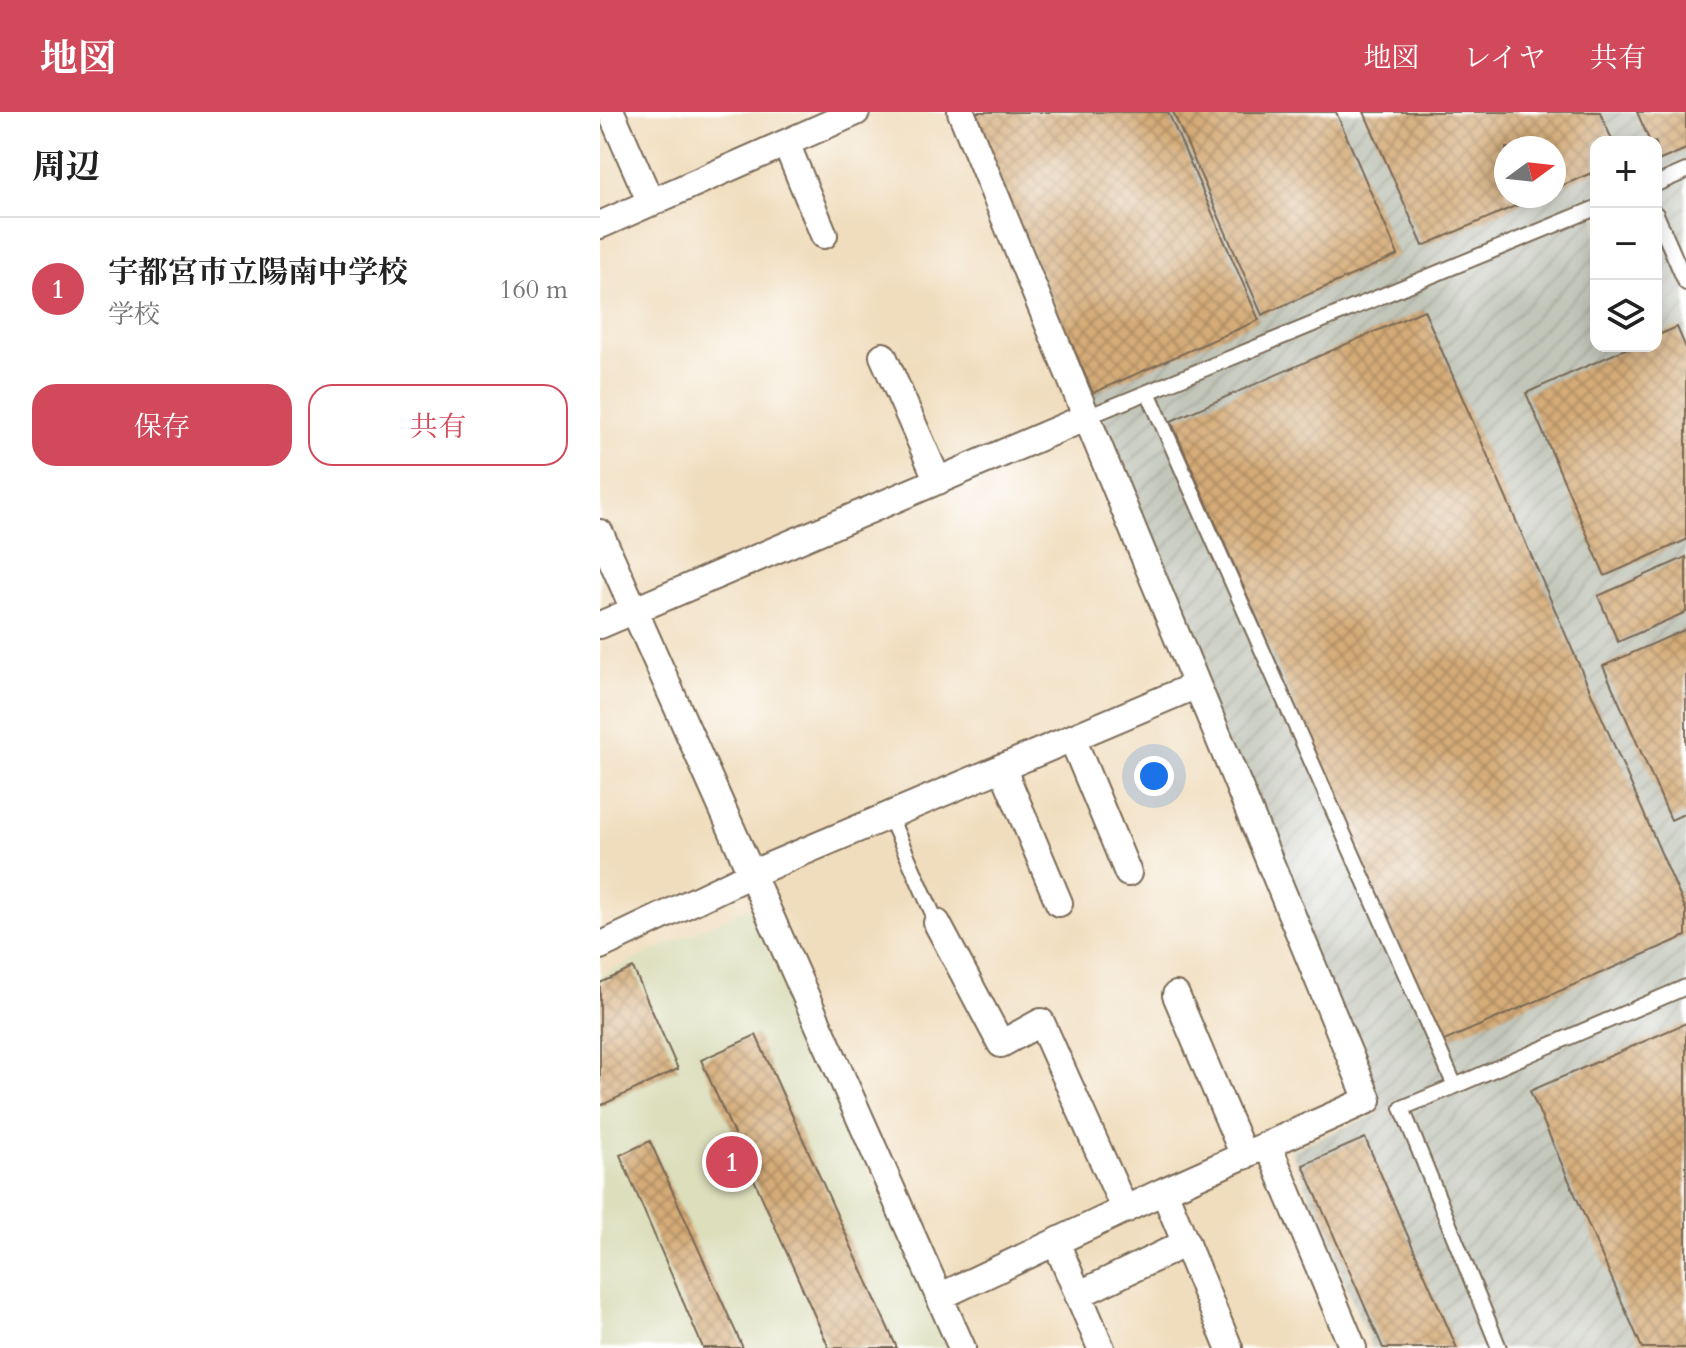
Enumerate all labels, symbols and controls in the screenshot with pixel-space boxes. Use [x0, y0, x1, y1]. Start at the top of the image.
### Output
text: 地図 [40, 33, 116, 85]
text: 地図 [1363, 39, 1419, 77]
text: レイヤ [1463, 39, 1546, 77]
text: 共有 [1590, 39, 1646, 77]
north arrow [1494, 136, 1566, 208]
map controls [1590, 136, 1662, 352]
button: + [1590, 136, 1662, 208]
text: 周辺 [32, 144, 100, 190]
button: − [1590, 208, 1662, 280]
text: 宇都宮市立陽南中学校 [108, 252, 408, 293]
text: 1 [51, 272, 65, 307]
text: 160 m [499, 272, 568, 307]
button: layers [1590, 280, 1662, 352]
text: 学校 [108, 297, 160, 332]
button: 保存 [32, 384, 292, 466]
button: 共有 [308, 384, 568, 466]
your location [1134, 756, 1174, 796]
pin: 1 [706, 1132, 758, 1192]

